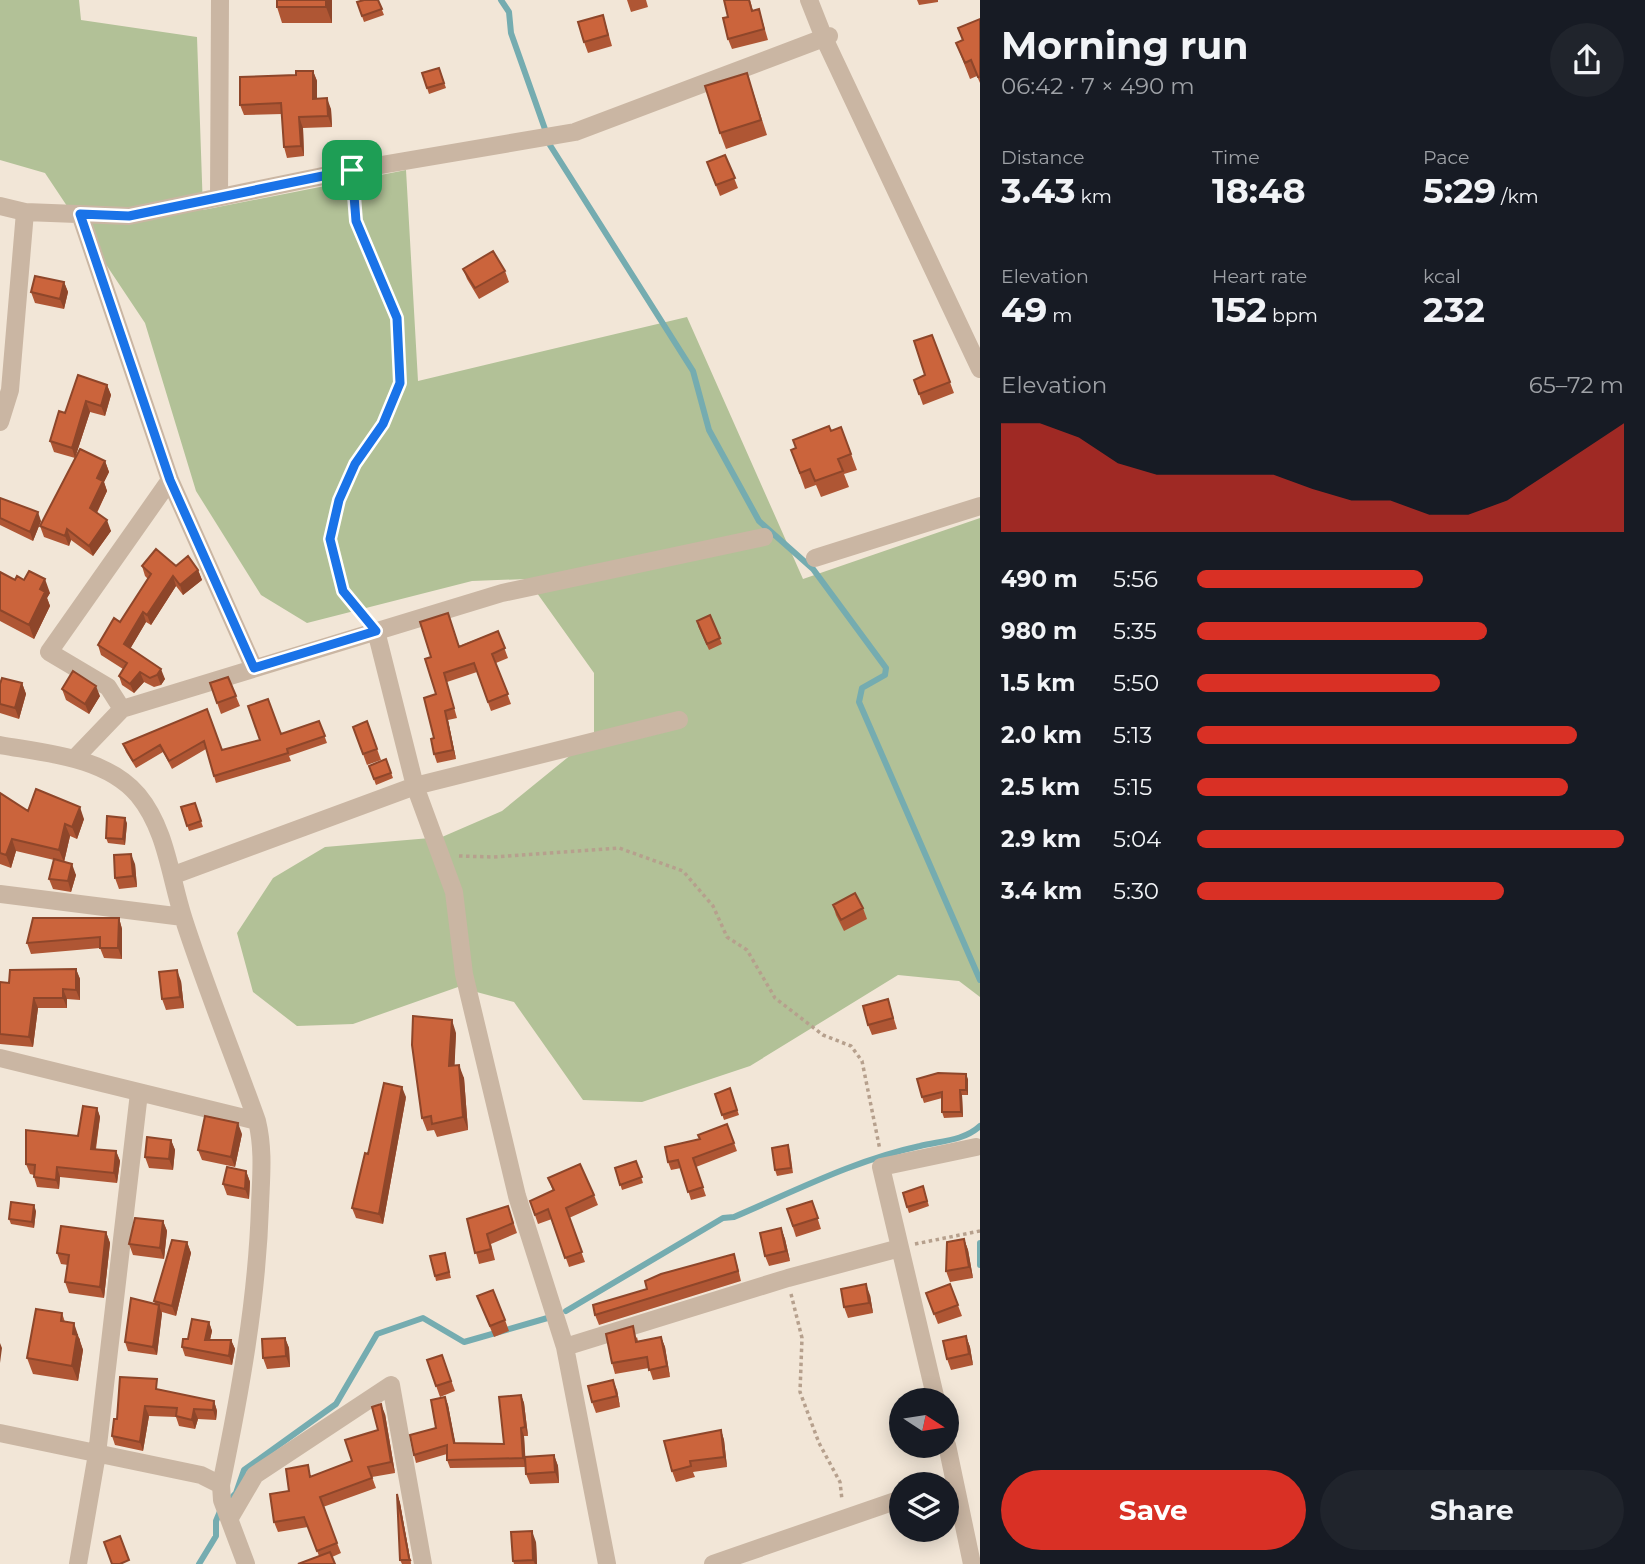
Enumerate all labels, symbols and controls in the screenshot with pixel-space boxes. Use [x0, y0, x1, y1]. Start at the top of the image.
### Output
text: Morning run [1001, 22, 1249, 69]
button: share [1550, 23, 1624, 97]
text: 06:42 · 7 × 490 m [1001, 72, 1195, 100]
pin [322, 140, 382, 200]
text: Distance [1001, 146, 1084, 169]
text: Time [1212, 146, 1260, 169]
text: Pace [1423, 146, 1470, 169]
icon: arrive [333, 151, 371, 189]
text: 3.43 [1001, 169, 1075, 212]
text: 18:48 [1212, 169, 1306, 212]
text: 5:29 [1423, 169, 1496, 212]
text: km [1075, 185, 1112, 208]
text: /km [1496, 185, 1539, 208]
text: Elevation [1001, 265, 1089, 288]
text: Heart rate [1212, 265, 1307, 288]
text: kcal [1423, 265, 1461, 288]
text: 49 [1001, 288, 1047, 331]
text: 152 [1212, 288, 1267, 331]
text: 232 [1423, 288, 1485, 331]
text: m [1047, 304, 1072, 327]
text: bpm [1267, 304, 1318, 327]
text: Elevation [1001, 371, 1107, 399]
text: 65–72 m [1529, 371, 1624, 399]
text: 490 m [1001, 565, 1078, 593]
text: 5:56 [1113, 565, 1158, 593]
text: 980 m [1001, 617, 1077, 645]
text: 5:35 [1113, 617, 1157, 645]
text: 1.5 km [1001, 669, 1075, 697]
text: 5:50 [1113, 669, 1159, 697]
text: 2.0 km [1001, 721, 1082, 749]
text: 5:13 [1113, 721, 1152, 749]
text: 2.5 km [1001, 773, 1080, 801]
text: 5:15 [1113, 773, 1152, 801]
text: 2.9 km [1001, 825, 1081, 853]
text: 5:04 [1113, 825, 1161, 853]
text: 3.4 km [1001, 877, 1082, 905]
text: 5:30 [1113, 877, 1159, 905]
north arrow [889, 1388, 959, 1458]
map controls [889, 1388, 959, 1542]
button: Save [1001, 1470, 1306, 1550]
button: Share [1320, 1470, 1624, 1550]
button: layers [889, 1472, 959, 1542]

